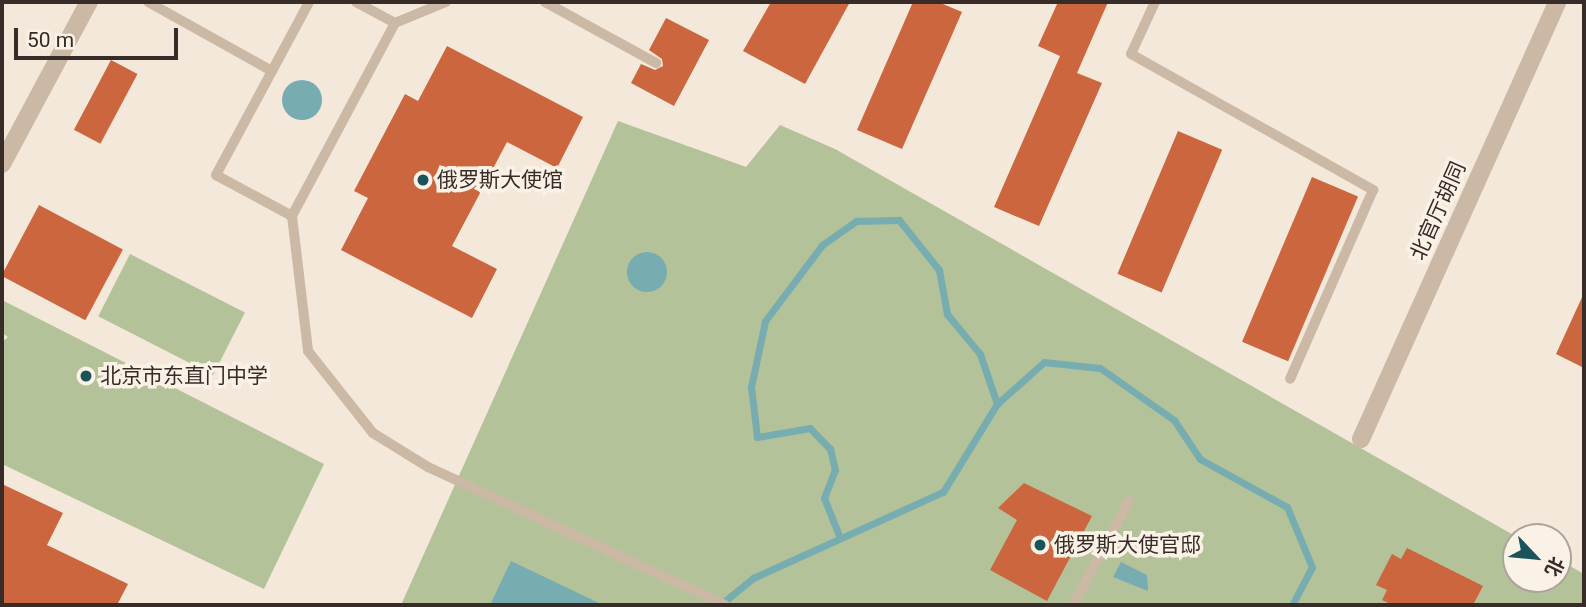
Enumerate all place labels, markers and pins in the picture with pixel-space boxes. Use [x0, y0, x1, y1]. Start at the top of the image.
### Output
place label: 俄罗斯大使馆 [437, 167, 563, 193]
marker: 俄罗斯大使馆 [415, 172, 431, 188]
place label: 北京市东直门中学 [100, 363, 268, 389]
marker: 北京市东直门中学 [78, 368, 94, 384]
place label: 俄罗斯大使官邸 [1054, 532, 1201, 558]
marker: 俄罗斯大使官邸 [1032, 537, 1048, 553]

